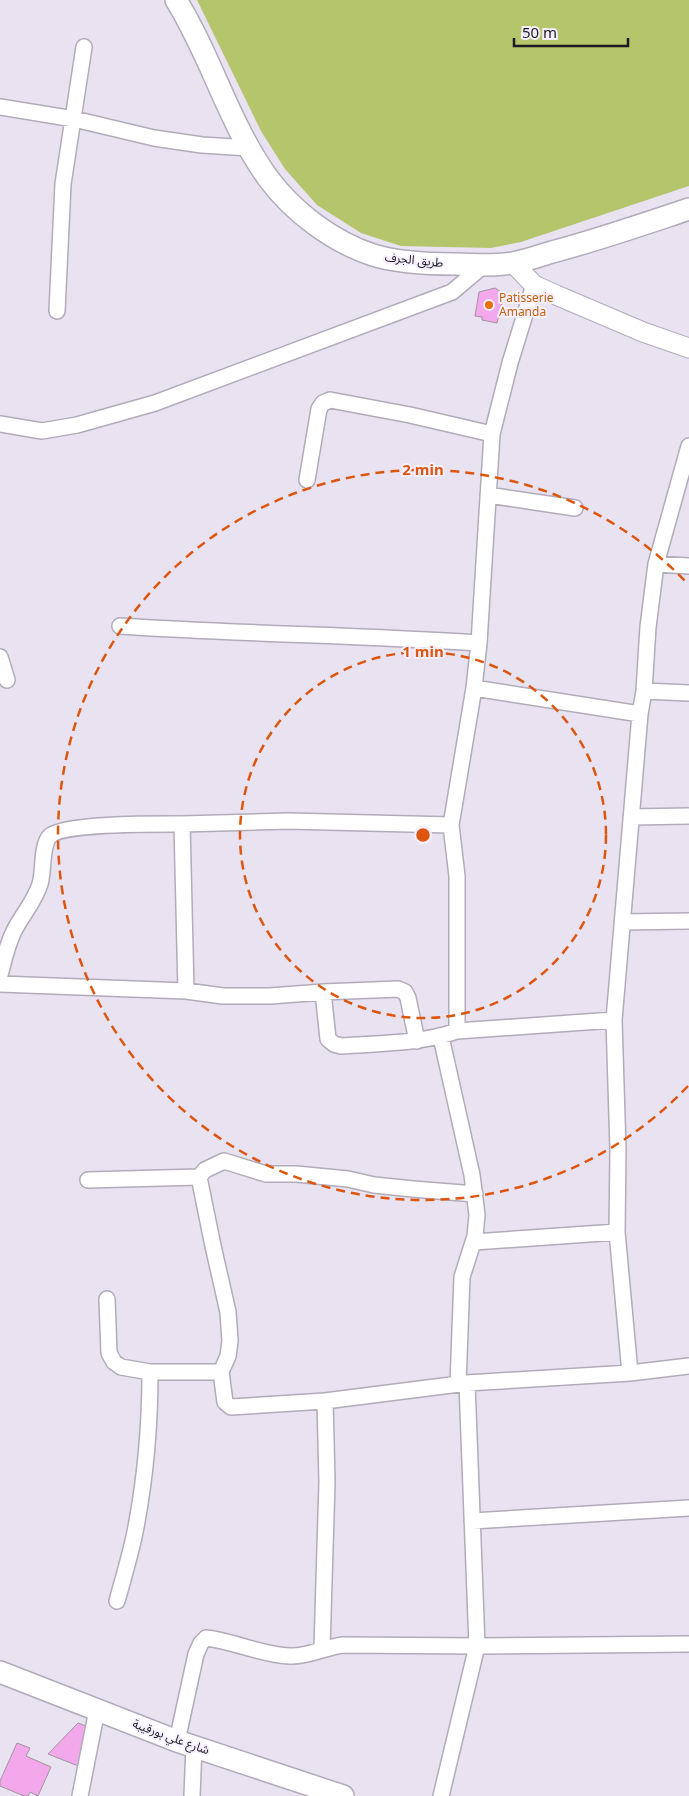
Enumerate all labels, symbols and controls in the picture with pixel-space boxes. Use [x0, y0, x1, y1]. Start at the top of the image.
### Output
scale bar [514, 15, 628, 47]
text: 50 m [522, 22, 557, 42]
street label: طريق الجرف [384, 248, 444, 271]
place label: Patisserie Amanda [499, 289, 554, 320]
marker: Patisserie Amanda [483, 299, 495, 311]
text: 2 min [402, 459, 444, 479]
text: 1 min [402, 641, 444, 661]
centre of rings [414, 826, 432, 844]
street label: شارع علي بورقيبة [130, 1715, 212, 1760]

